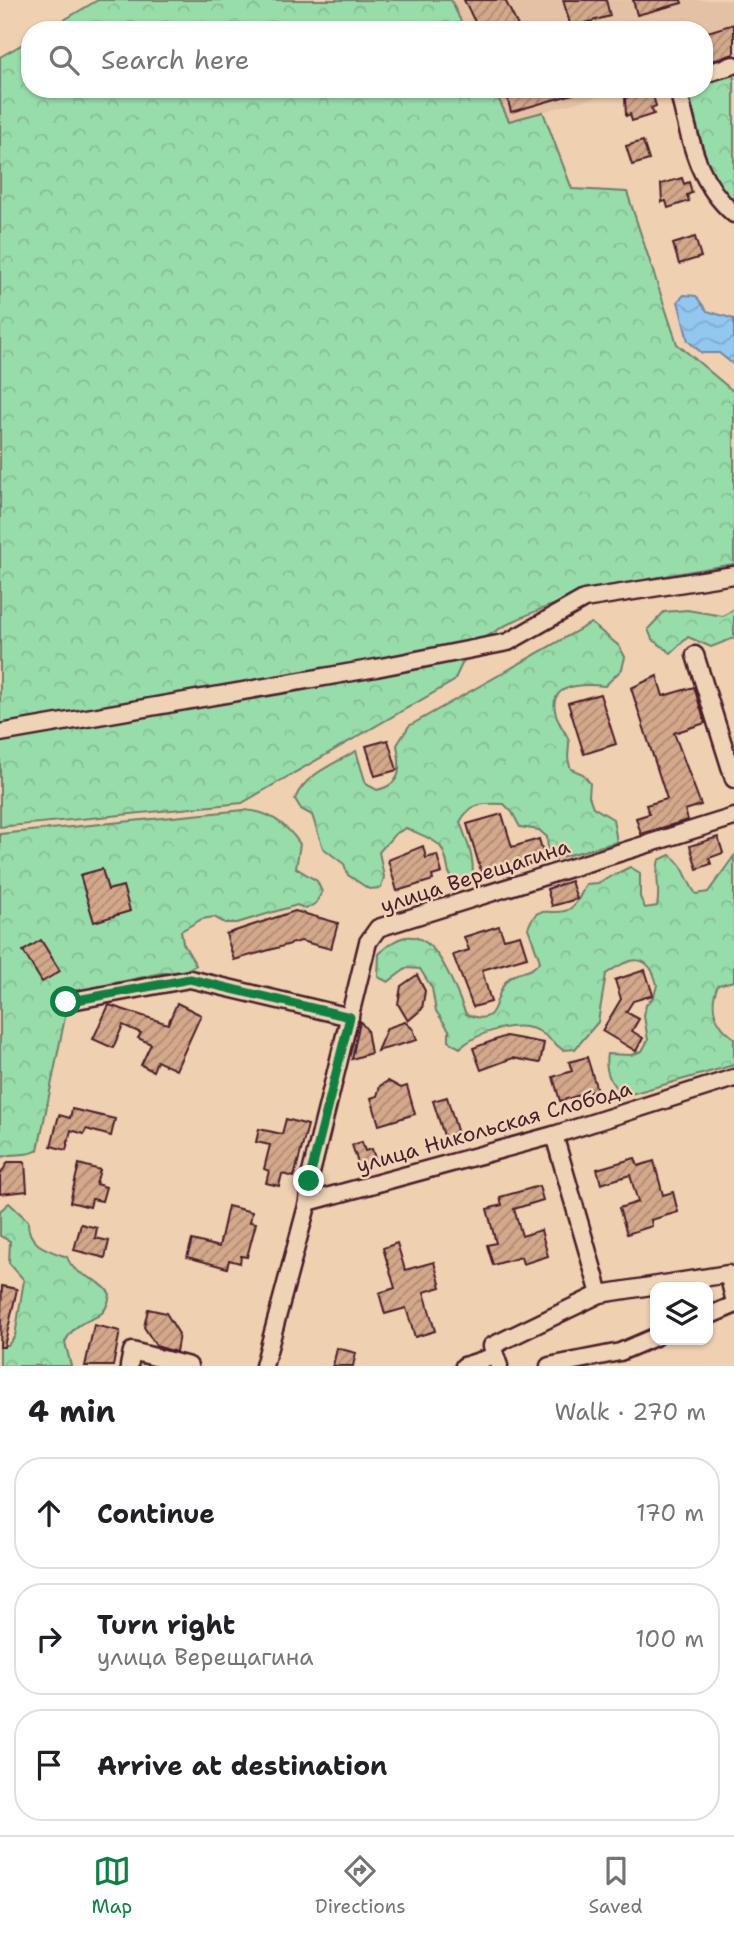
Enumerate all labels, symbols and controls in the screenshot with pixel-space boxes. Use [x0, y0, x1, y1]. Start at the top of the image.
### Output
search box [21, 21, 713, 98]
icon: search [45, 41, 83, 79]
text: Search here [101, 42, 250, 77]
street label: улица Верещагина [377, 832, 573, 920]
route start [50, 986, 81, 1017]
street label: улица Никольская Слобода [353, 1074, 635, 1180]
route end [293, 1165, 324, 1196]
map controls [650, 1282, 713, 1345]
button: layers [650, 1282, 713, 1345]
text: 4 min [28, 1391, 115, 1432]
text: Walk · 270 m [554, 1397, 706, 1427]
icon: ahead [30, 1494, 68, 1532]
text: Continue [97, 1496, 215, 1531]
text: 170 m [636, 1498, 704, 1528]
text: Turn right [97, 1607, 235, 1642]
icon: right [30, 1620, 68, 1658]
text: 100 m [635, 1624, 704, 1654]
text: улица Верещагина [97, 1642, 313, 1672]
icon: arrive [30, 1746, 68, 1784]
text: Arrive at destination [97, 1748, 387, 1783]
tab: Map [91, 1852, 132, 1919]
tab: Directions [315, 1852, 406, 1919]
tab: Saved [589, 1852, 643, 1919]

